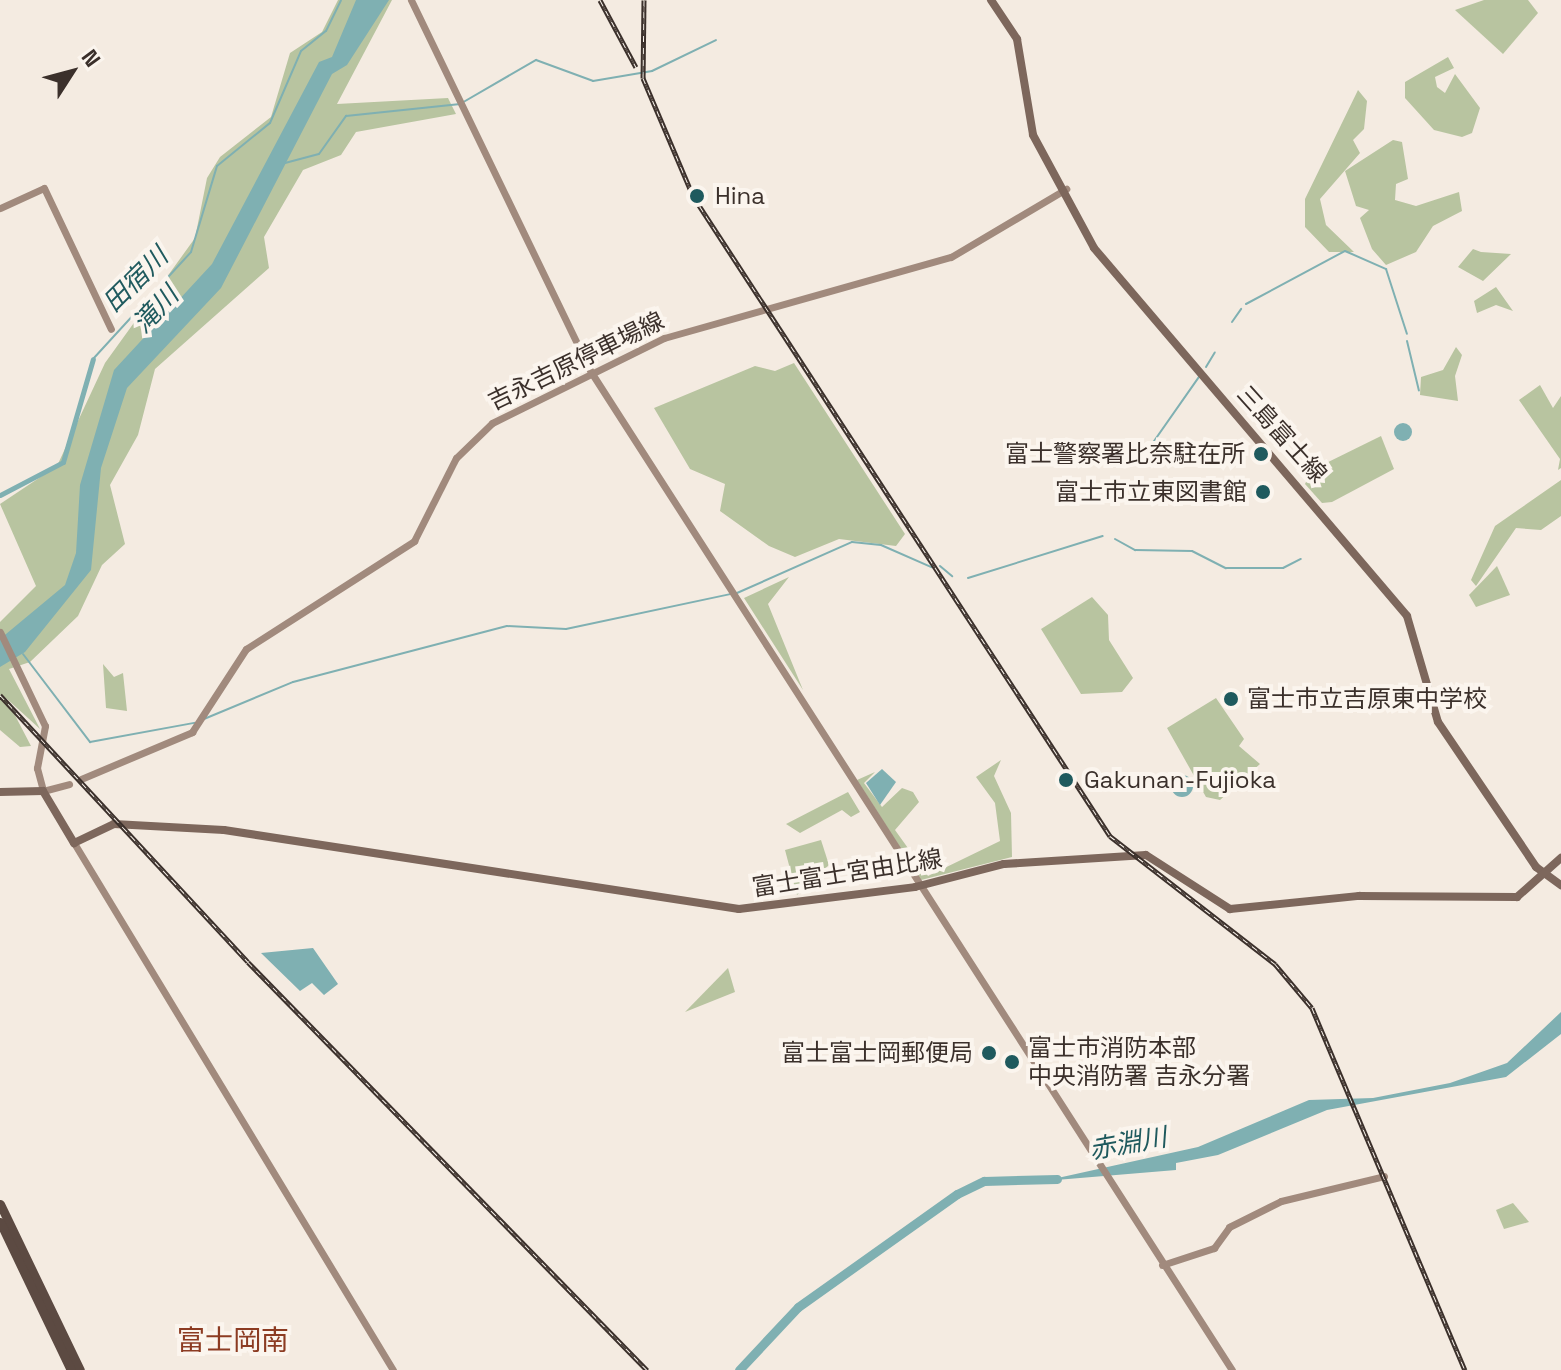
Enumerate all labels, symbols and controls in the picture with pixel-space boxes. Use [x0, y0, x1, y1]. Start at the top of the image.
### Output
north arrow [32, 32, 112, 112]
text: N [76, 44, 107, 72]
place label: Hina [715, 182, 765, 210]
marker: Hina [686, 185, 708, 207]
water label: 田宿川 [97, 241, 175, 319]
water label: 滝川 [127, 280, 185, 340]
street label: 吉永吉原停車場線 [483, 306, 669, 416]
street label: 三島富士線 [1231, 380, 1333, 488]
place label: 富士警察署比奈駐在所 [1005, 440, 1245, 468]
marker: 富士警察署比奈駐在所 [1252, 445, 1270, 463]
place label: 富士市立東図書館 [1055, 478, 1247, 506]
marker: 富士市立東図書館 [1254, 483, 1272, 501]
place label: 富士市立吉原東中学校 [1247, 685, 1487, 713]
marker: 富士市立吉原東中学校 [1222, 690, 1240, 708]
place label: Gakunan-Fujioka [1084, 766, 1276, 794]
marker: Gakunan-Fujioka [1055, 769, 1077, 791]
street label: 富士富士宮由比線 [750, 844, 944, 902]
place label: 富士市消防本部 中央消防署 吉永分署 [1028, 1034, 1250, 1090]
place label: 富士富士岡郵便局 [781, 1039, 973, 1067]
marker: 富士富士岡郵便局 [980, 1044, 998, 1062]
marker: 富士市消防本部 中央消防署 吉永分署 [1003, 1053, 1021, 1071]
water label: 赤淵川 [1087, 1122, 1169, 1166]
district label: 富士岡南 [177, 1323, 289, 1357]

